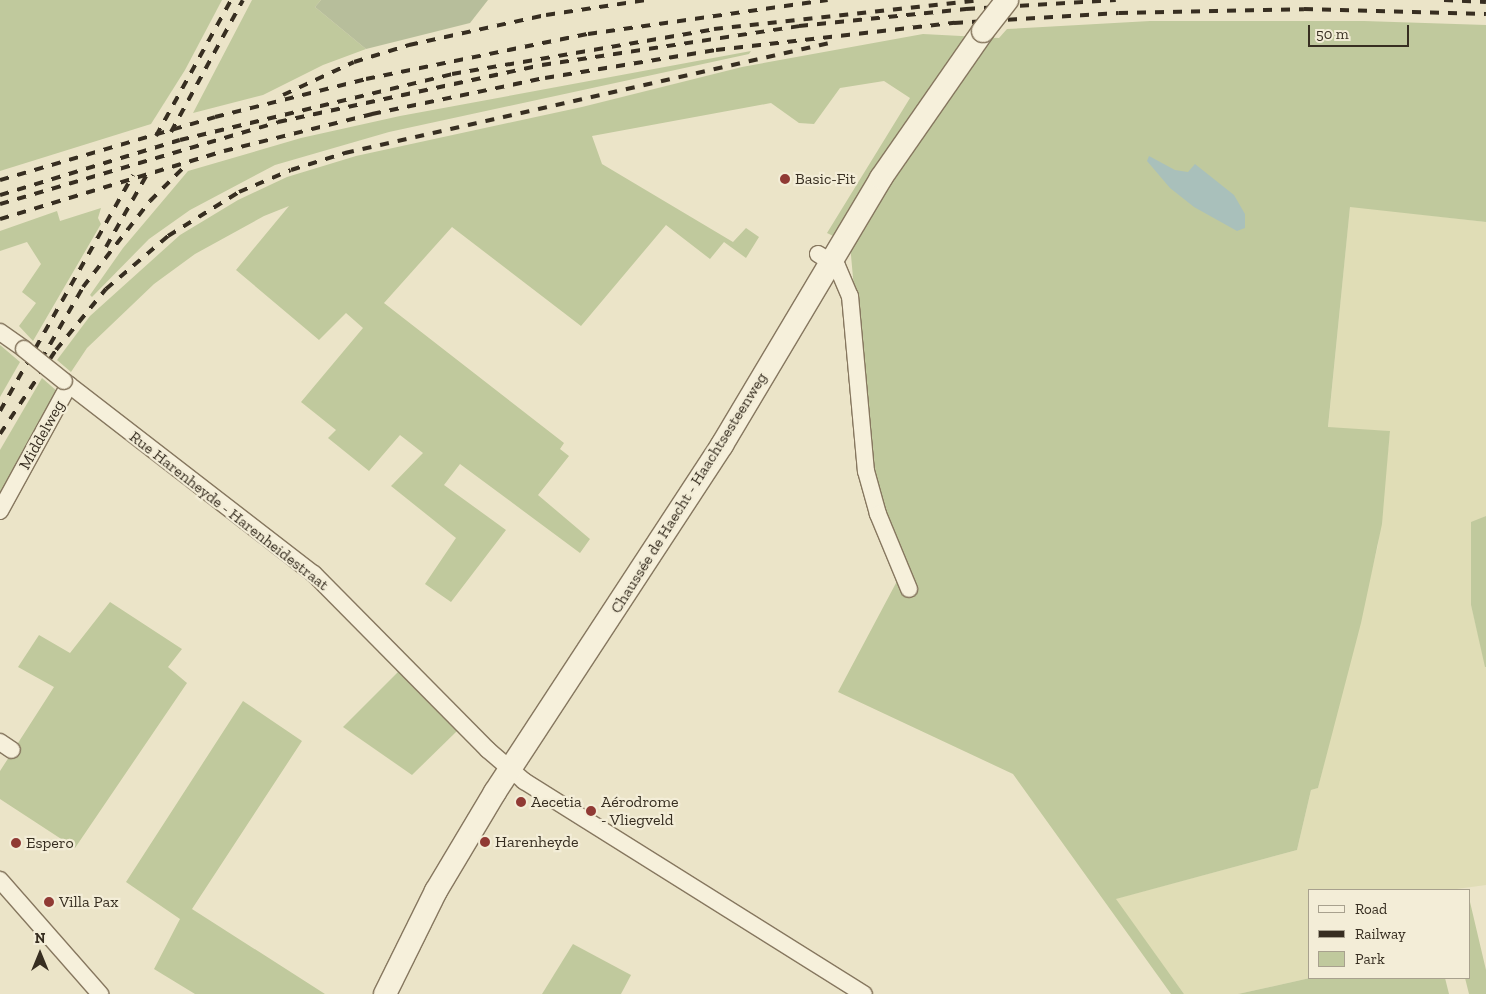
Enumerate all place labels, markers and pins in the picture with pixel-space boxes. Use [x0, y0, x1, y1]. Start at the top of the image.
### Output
place label: Basic-Fit [795, 169, 856, 189]
marker: Basic-Fit [779, 173, 791, 185]
place label: Aecetia [531, 792, 582, 812]
place label: Aérodrome - Vliegveld [601, 792, 679, 830]
marker: Aecetia [515, 796, 527, 808]
marker: Aérodrome - Vliegveld [585, 805, 597, 817]
place label: Harenheyde [495, 832, 579, 852]
place label: Espero [26, 833, 74, 853]
marker: Harenheyde [479, 836, 491, 848]
marker: Espero [10, 837, 22, 849]
place label: Villa Pax [59, 892, 118, 912]
marker: Villa Pax [43, 896, 55, 908]

